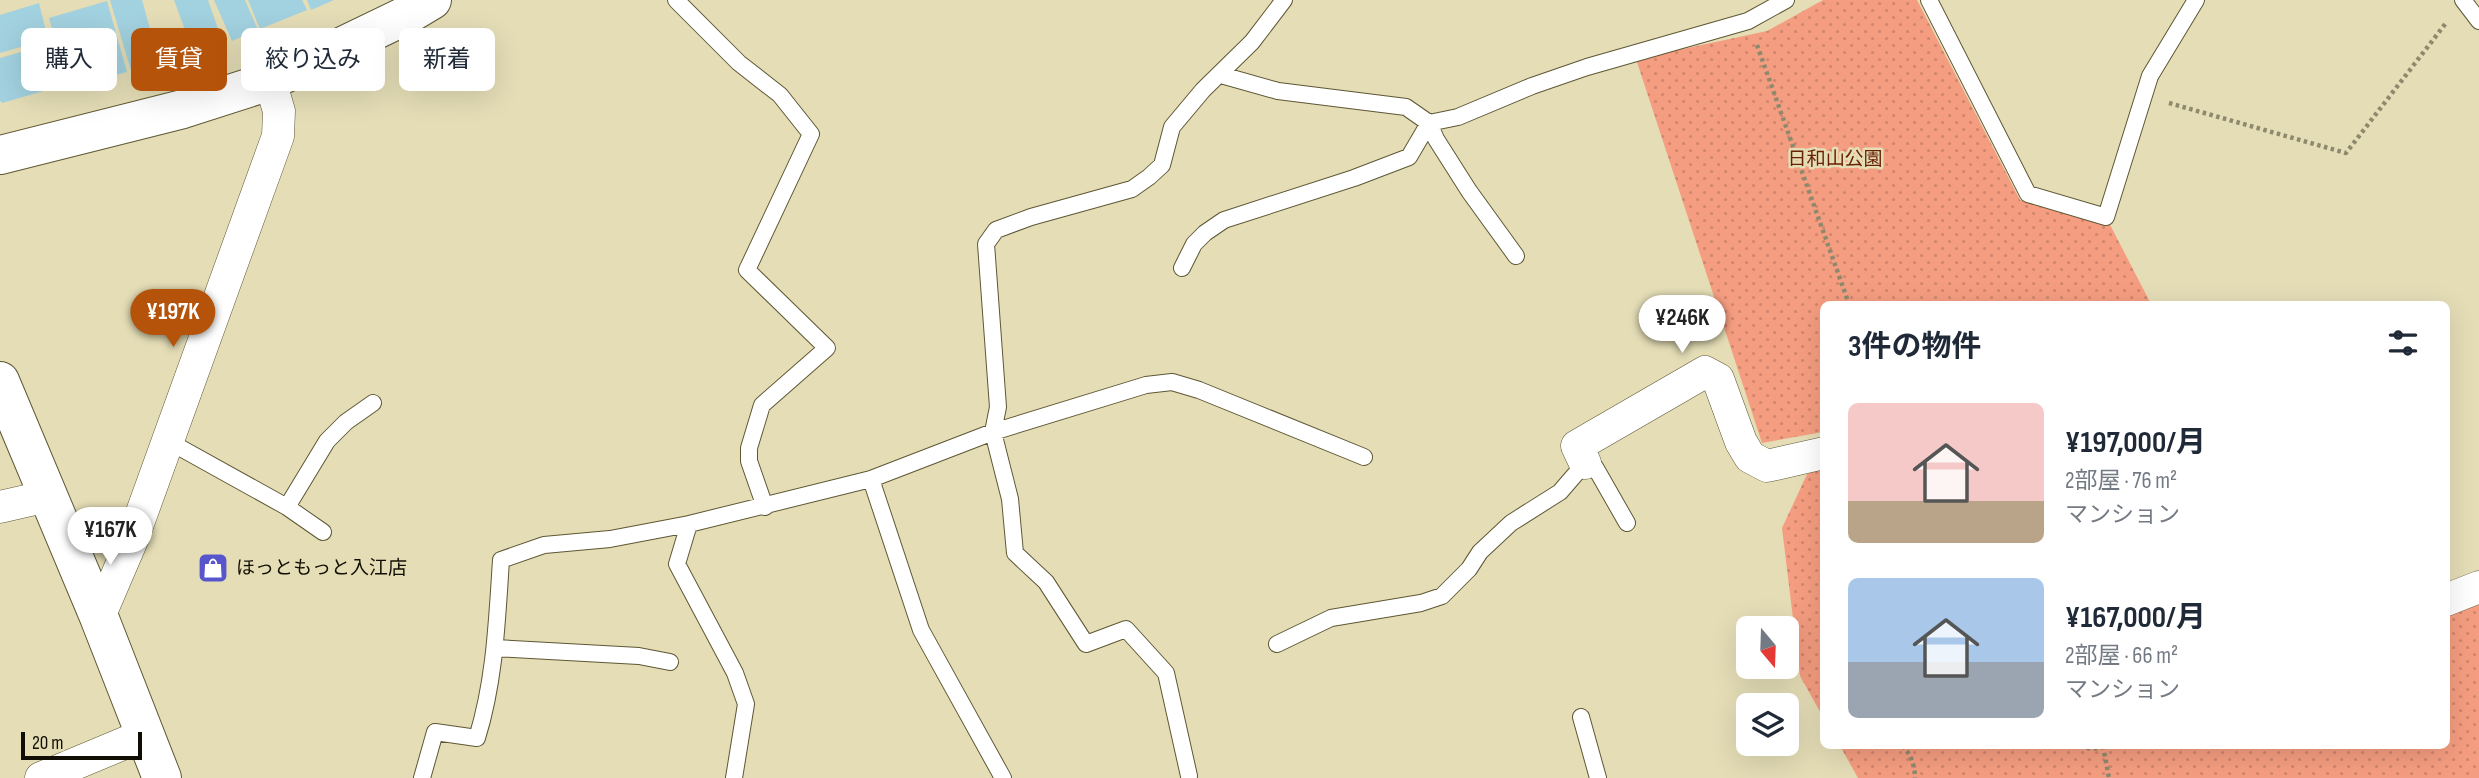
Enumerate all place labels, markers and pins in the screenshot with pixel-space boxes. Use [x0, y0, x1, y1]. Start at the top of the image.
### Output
pin: ¥197K [124, 290, 222, 349]
pin: ¥246K [1633, 296, 1731, 355]
pin: ¥167K [61, 508, 159, 567]
shop icon: ほっともっと入江店 [196, 551, 230, 585]
place label: ほっともっと入江店 [236, 557, 407, 580]

